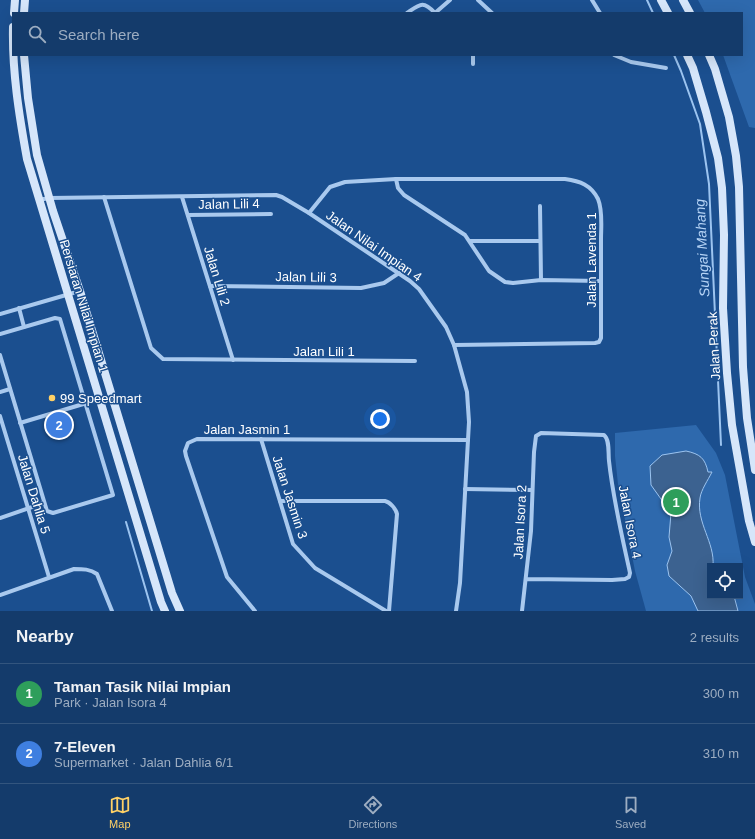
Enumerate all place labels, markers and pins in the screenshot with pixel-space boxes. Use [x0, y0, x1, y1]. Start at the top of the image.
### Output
place label: 99 Speedmart [60, 391, 142, 406]
marker: 99 Speedmart [47, 393, 57, 403]
pin: 2 [46, 410, 72, 440]
pin: 1 [663, 487, 689, 517]

